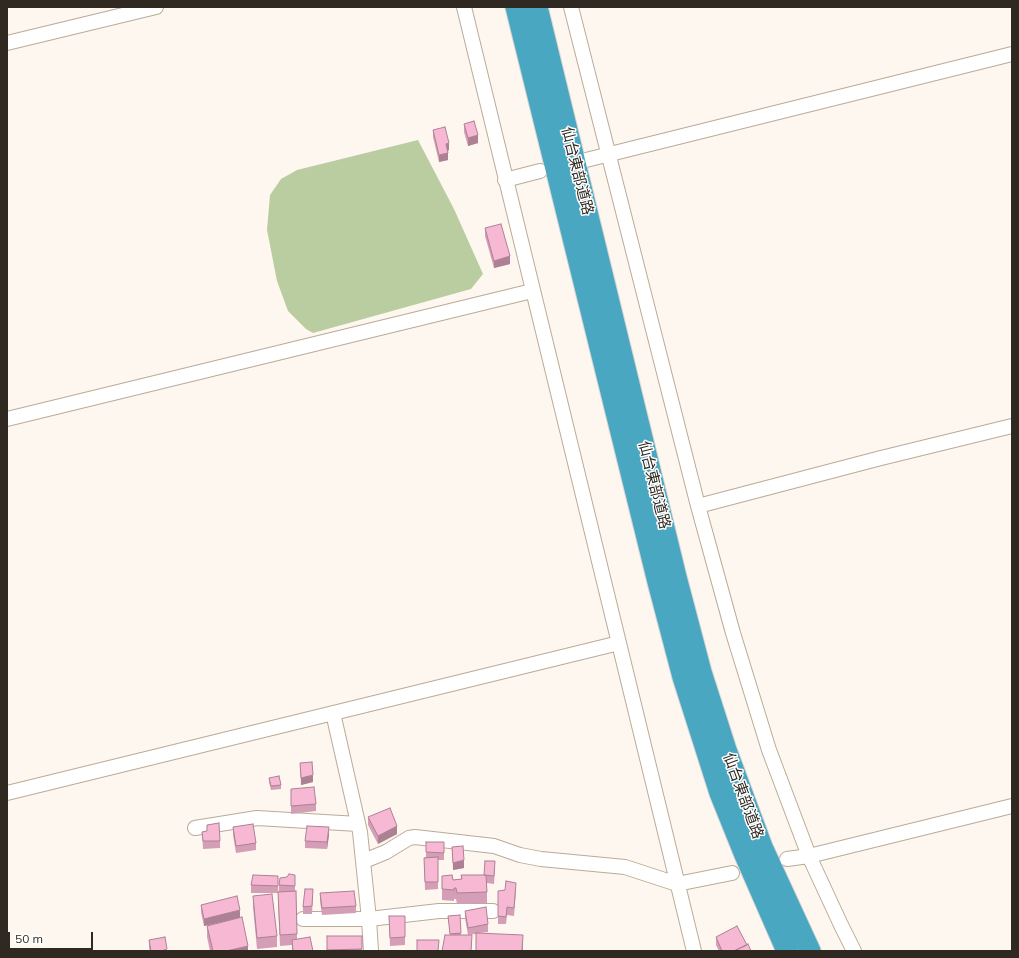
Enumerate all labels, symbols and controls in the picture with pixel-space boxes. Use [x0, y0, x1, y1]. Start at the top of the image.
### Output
street label: 仙台東部道路 [557, 125, 597, 217]
street label: 仙台東部道路 [634, 439, 674, 531]
street label: 仙台東部道路 [719, 751, 767, 841]
scale bar [10, 924, 95, 950]
text: 50 m [15, 931, 43, 946]

